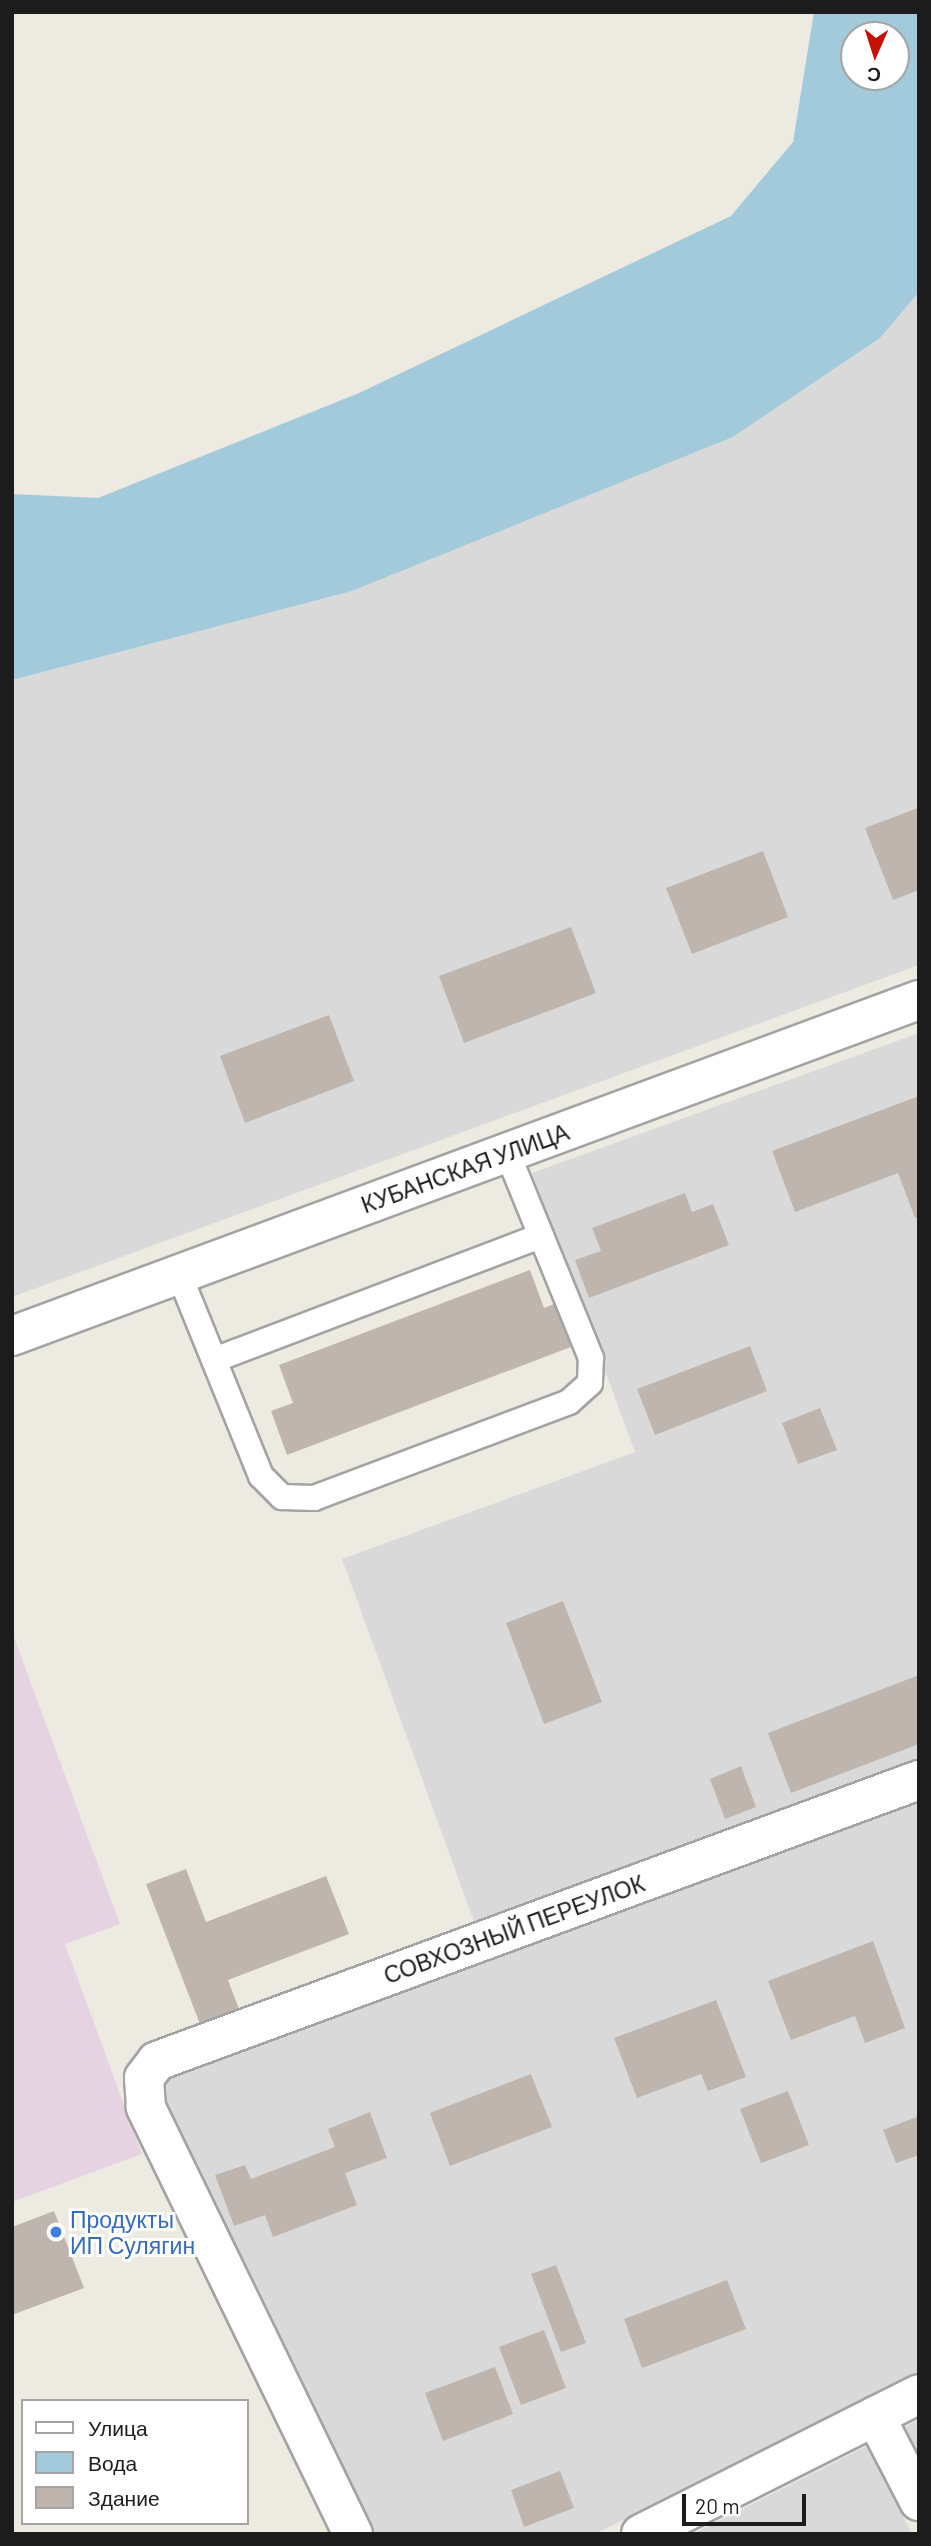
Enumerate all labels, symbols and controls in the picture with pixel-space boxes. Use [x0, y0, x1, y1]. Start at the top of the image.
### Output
north arrow [840, 21, 910, 91]
text: С [867, 64, 881, 87]
street label: КУБАНСКАЯ УЛИЦА [357, 1118, 573, 1218]
street label: СОВХОЗНЫЙ ПЕРЕУЛОК [380, 1869, 648, 1989]
place label: Продукты ИП Сулягин [70, 2205, 195, 2259]
marker: Продукты ИП Сулягин [48, 2224, 64, 2240]
legend [21, 2399, 248, 2525]
text: Улица [88, 2415, 148, 2440]
text: Вода [88, 2450, 137, 2475]
scale bar [686, 2480, 810, 2524]
text: Здание [88, 2485, 160, 2510]
text: 20 m [695, 2493, 740, 2518]

